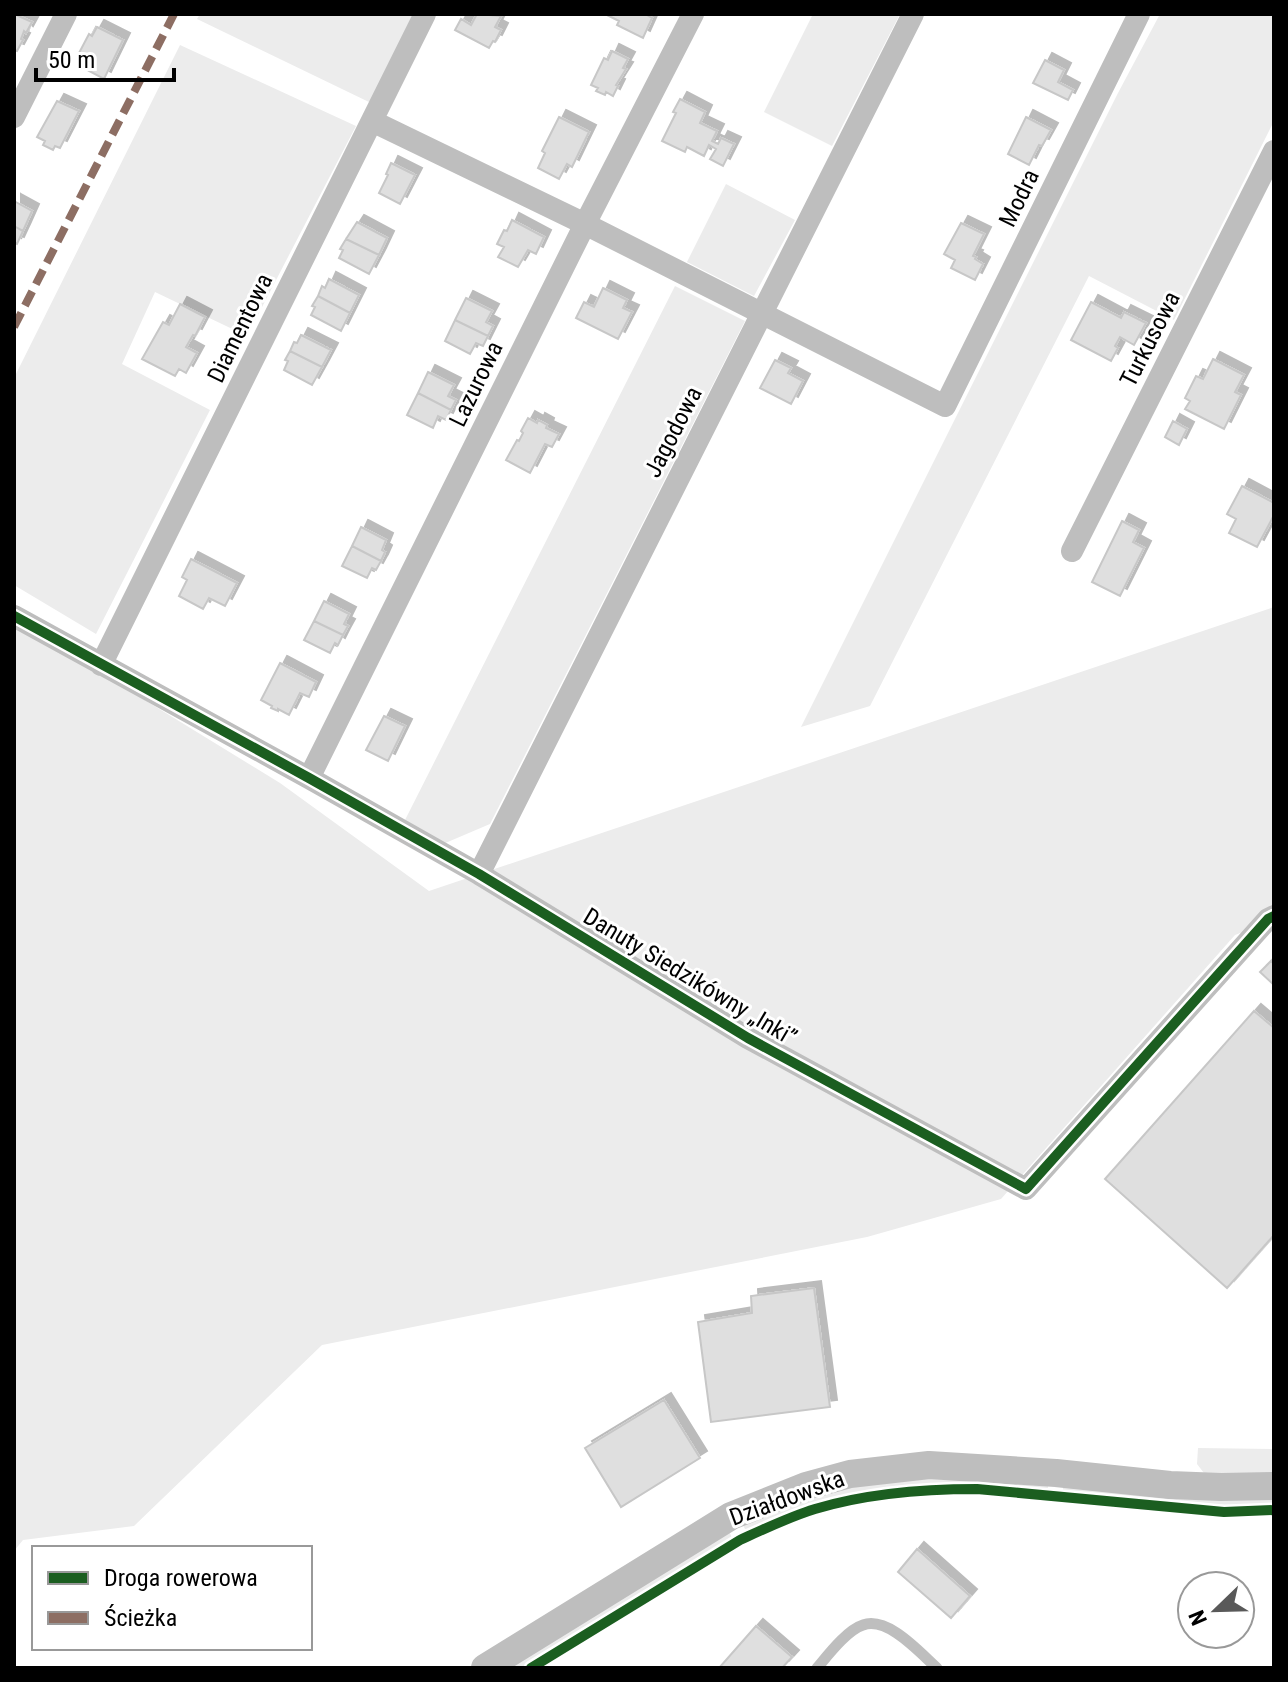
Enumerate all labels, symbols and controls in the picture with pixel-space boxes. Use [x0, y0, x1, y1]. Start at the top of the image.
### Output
scale bar [36, 32, 174, 82]
text: 50 m [48, 46, 95, 74]
street label: Modra [993, 165, 1045, 231]
street label: Diamentowa [202, 269, 278, 387]
street label: Turkusowa [1114, 287, 1186, 391]
street label: Lazurowa [443, 337, 509, 431]
street label: Jagodowa [638, 382, 708, 482]
street label: Danuty Siedzikówny „Inki” [578, 902, 802, 1052]
street label: Działdowska [726, 1464, 848, 1532]
legend [32, 1546, 312, 1650]
text: Droga rowerowa [104, 1564, 258, 1592]
north arrow [1176, 1570, 1256, 1650]
text: Ścieżka [104, 1604, 177, 1632]
text: N [1184, 1607, 1212, 1629]

